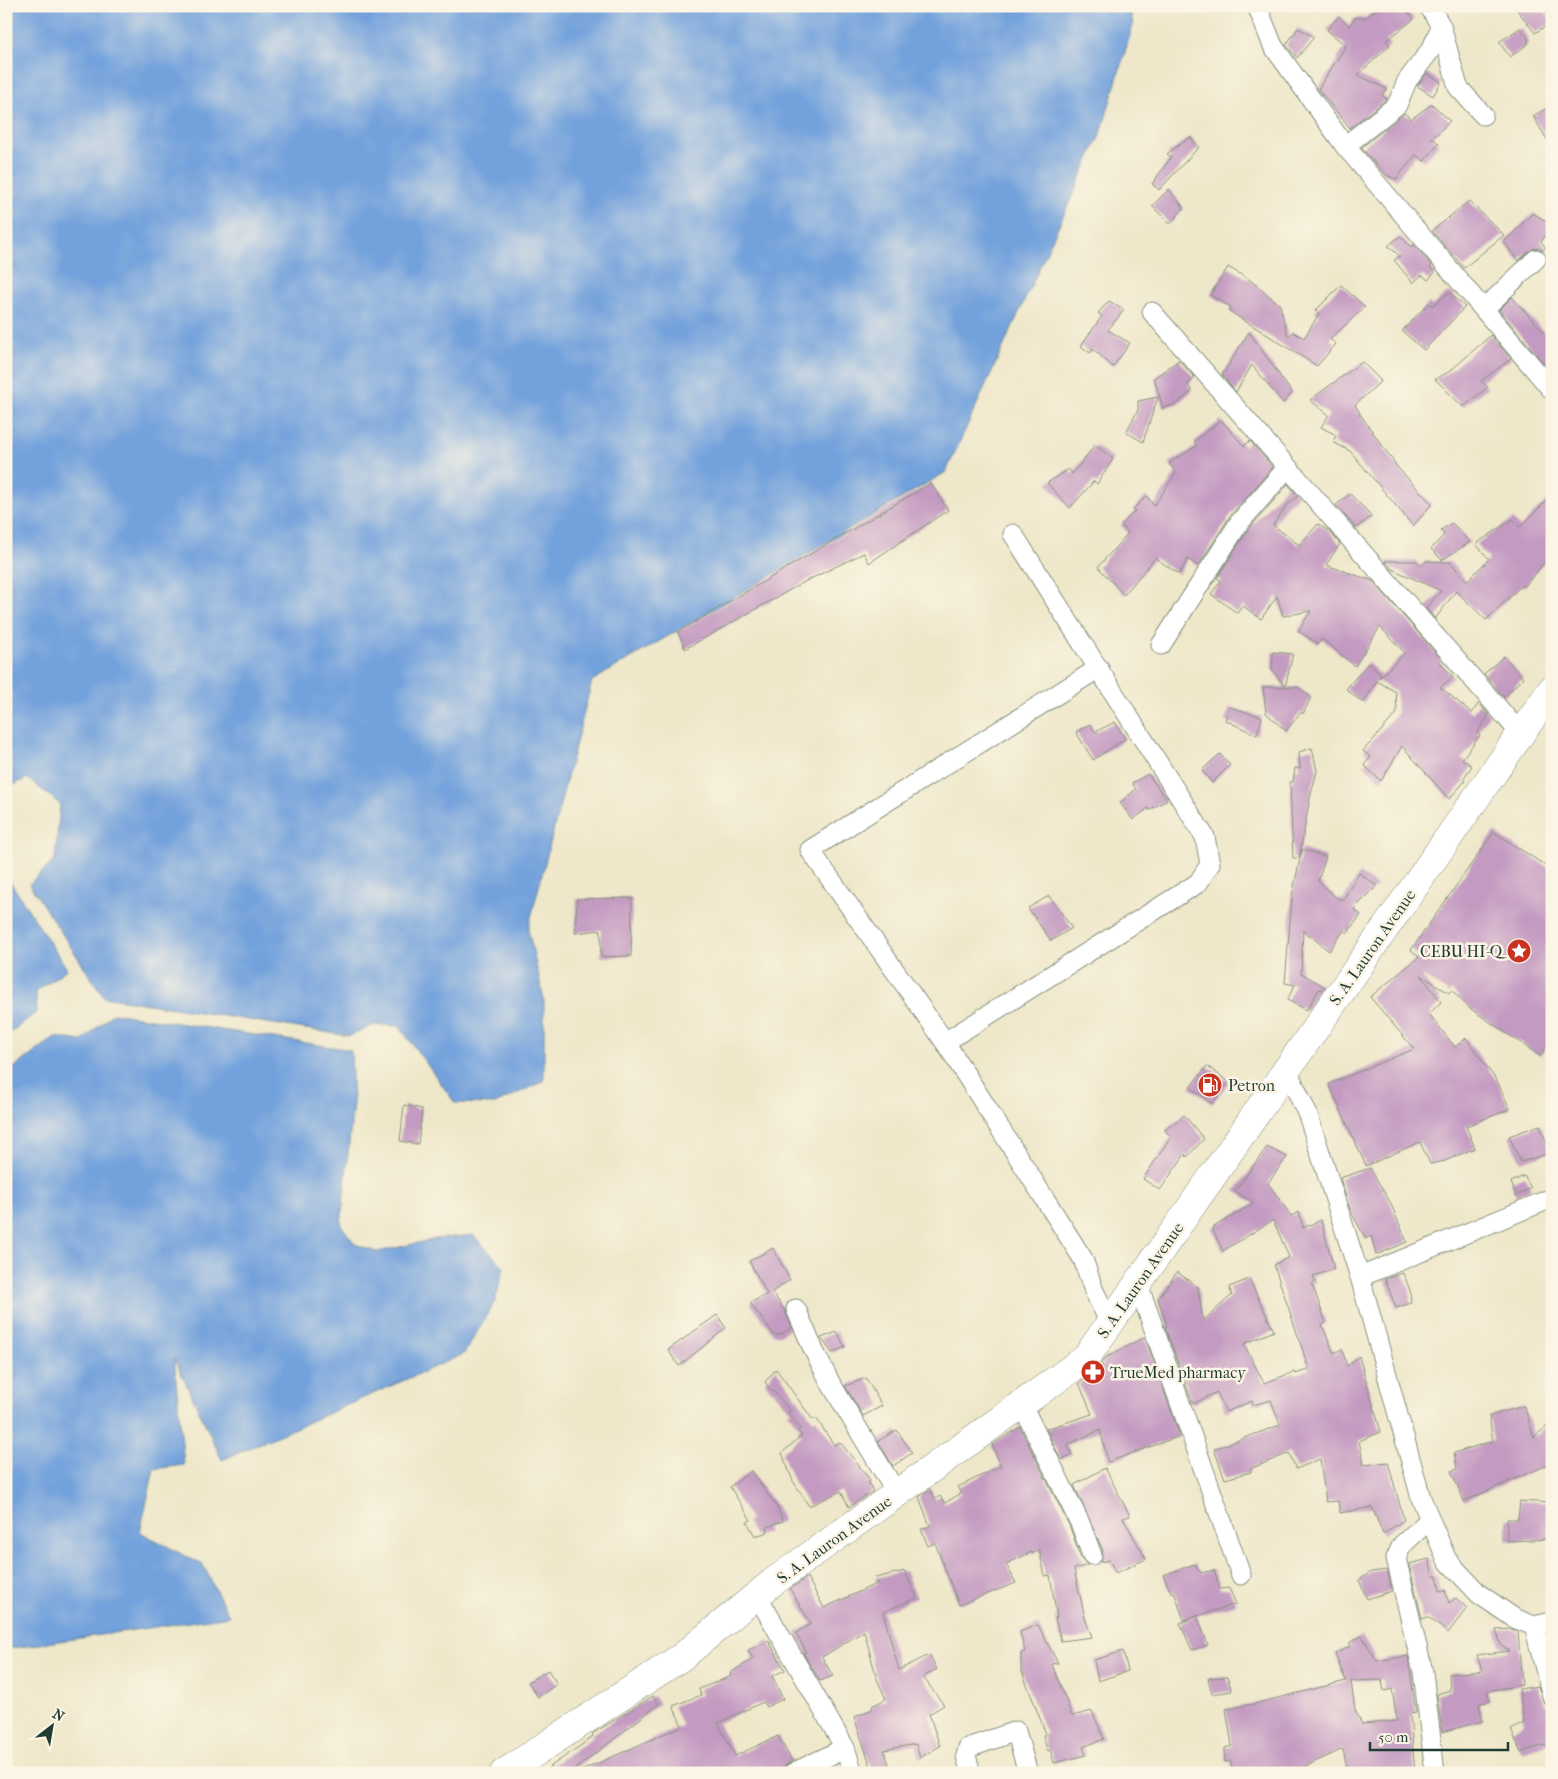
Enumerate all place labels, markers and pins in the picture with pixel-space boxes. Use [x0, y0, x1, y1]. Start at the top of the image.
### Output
place icon: CEBU HI-Q [1506, 938, 1532, 964]
place label: CEBU HI-Q [1420, 942, 1508, 961]
fuel station icon: Petron [1197, 1072, 1223, 1098]
place label: Petron [1228, 1076, 1276, 1095]
pharmacy icon: TrueMed pharmacy [1080, 1359, 1106, 1385]
place label: TrueMed pharmacy [1110, 1363, 1246, 1382]

